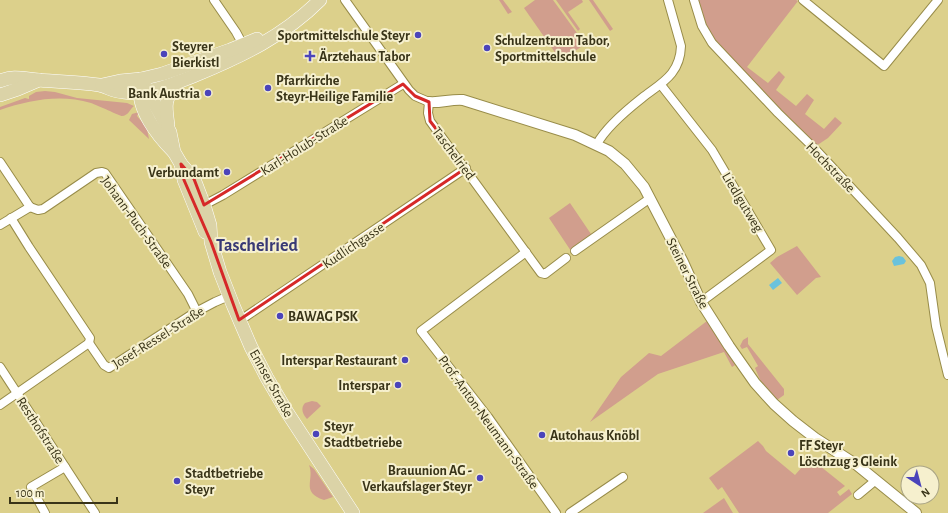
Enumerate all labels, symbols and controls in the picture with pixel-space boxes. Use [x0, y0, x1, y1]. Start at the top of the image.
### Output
place label: Sportmittelschule Steyr [278, 29, 410, 43]
marker: Sportmittelschule Steyr [413, 30, 423, 40]
place label: Schulzentrum Tabor, Sportmittelschule [495, 34, 610, 64]
place label: Steyrer Bierkistl [172, 40, 220, 70]
marker: Schulzentrum Tabor, Sportmittelschule [482, 43, 492, 53]
place label: Ärztehaus Tabor [319, 48, 410, 64]
marker: Steyrer Bierkistl [159, 49, 169, 59]
marker: Ärztehaus Tabor [304, 50, 316, 62]
place label: Pfarrkirche Steyr-Heilige Familie [276, 74, 394, 104]
marker: Pfarrkirche Steyr-Heilige Familie [263, 83, 273, 93]
place label: Bank Austria [128, 87, 200, 101]
marker: Bank Austria [203, 88, 213, 98]
street label: Karl-Holub-Straße [258, 113, 351, 178]
street label: Taschelried [429, 125, 477, 182]
street label: Hochstraße [803, 140, 857, 195]
place label: Verbundamt [148, 166, 219, 180]
marker: Verbundamt [222, 167, 232, 177]
street label: Liedlgutweg [719, 170, 766, 235]
street label: Johann-Puch-Straße [98, 174, 174, 271]
street label: Kudlichgasse [320, 220, 387, 272]
street label: Steiner Straße [663, 236, 711, 311]
district label: Taschelried [216, 237, 299, 255]
street label: Josef-Ressel-Straße [110, 304, 207, 372]
place label: BAWAG PSK [288, 310, 359, 324]
marker: BAWAG PSK [275, 311, 285, 321]
street label: Ennser Straße [247, 347, 296, 420]
street label: Prof.-Anton-Neumann-Straße [435, 353, 541, 492]
place label: Interspar Restaurant [281, 354, 397, 368]
marker: Interspar Restaurant [400, 355, 410, 365]
place label: Interspar [338, 379, 390, 393]
marker: Interspar [393, 380, 403, 390]
street label: Resthofstraße [14, 395, 67, 466]
place label: Steyr Stadtbetriebe [324, 420, 403, 450]
marker: Steyr Stadtbetriebe [311, 429, 321, 439]
place label: Autohaus Knöbl [550, 429, 639, 443]
marker: Autohaus Knöbl [537, 430, 547, 440]
place label: FF Steyr Löschzug 3 Gleink [799, 439, 897, 469]
marker: FF Steyr Löschzug 3 Gleink [786, 448, 796, 458]
place label: Brauunion AG - Verkaufslager Steyr [362, 464, 472, 494]
north arrow [900, 465, 940, 505]
place label: Stadtbetriebe Steyr [185, 467, 264, 497]
marker: Brauunion AG - Verkaufslager Steyr [475, 473, 485, 483]
marker: Stadtbetriebe Steyr [172, 476, 182, 486]
scale bar [10, 479, 117, 505]
text: N [919, 486, 932, 499]
text: 100 m [16, 487, 44, 499]

